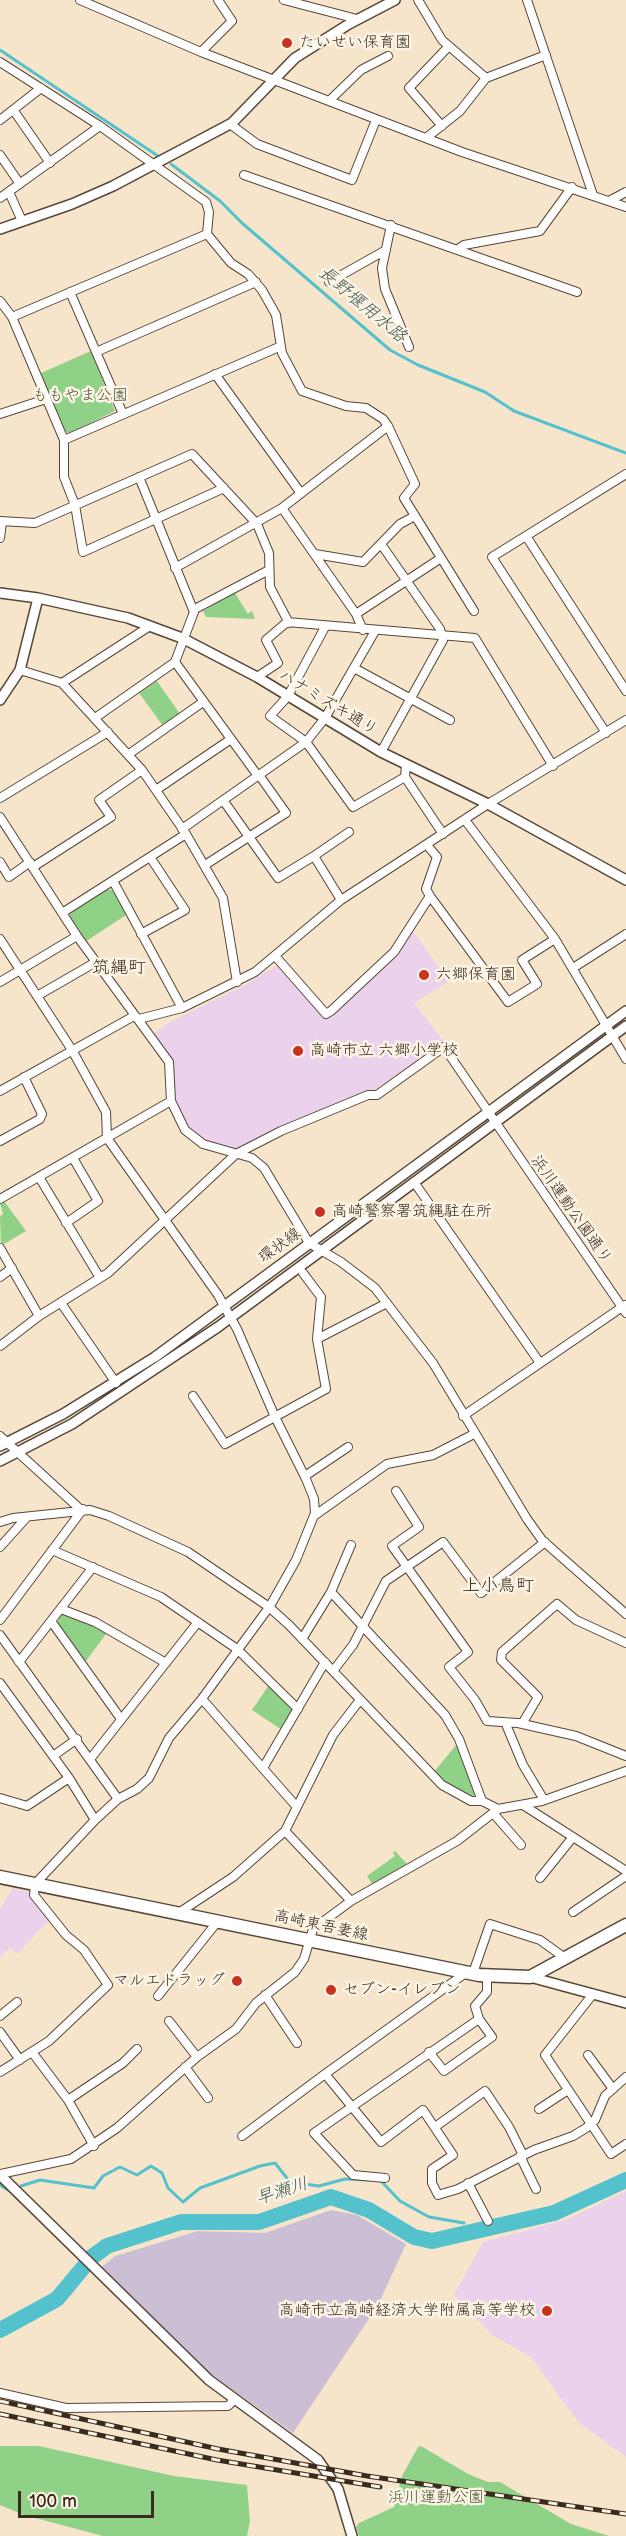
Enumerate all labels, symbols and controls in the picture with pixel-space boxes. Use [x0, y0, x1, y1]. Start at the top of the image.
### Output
place label: たいせい保育園 [299, 33, 411, 53]
marker: たいせい保育園 [280, 36, 294, 50]
water label: 長野堰用水路 [314, 262, 410, 348]
park label: ももやま公園 [32, 386, 128, 406]
street label: ハナミズキ通り [275, 666, 381, 740]
district label: 筑縄町 [92, 957, 146, 979]
place label: 六郷保育園 [436, 965, 516, 985]
marker: 六郷保育園 [417, 968, 431, 982]
place label: 高崎市立 六郷小学校 [310, 1041, 458, 1061]
marker: 高崎市立 六郷小学校 [291, 1044, 305, 1058]
street label: 浜川運動公園通り [526, 1152, 616, 1268]
place label: 高崎警察署筑縄駐在所 [332, 1202, 492, 1222]
marker: 高崎警察署筑縄駐在所 [313, 1205, 327, 1219]
street label: 環状線 [255, 1224, 305, 1268]
district label: 上小鳥町 [462, 1575, 534, 1597]
street label: 高崎東吾妻線 [272, 1907, 370, 1945]
place label: マルエドラッグ [113, 1971, 225, 1991]
marker: マルエドラッグ [230, 1974, 244, 1988]
place label: セブン-イレブン [343, 1980, 461, 2000]
marker: セブン-イレブン [324, 1983, 338, 1997]
water label: 早瀬川 [253, 2173, 311, 2211]
place label: 高崎市立高崎経済大学附属高等学校 [279, 2301, 535, 2321]
marker: 高崎市立高崎経済大学附属高等学校 [540, 2304, 554, 2318]
scale bar [21, 2479, 158, 2517]
park label: 浜川運動公園 [388, 2488, 484, 2508]
text: 100 m [29, 2491, 77, 2512]

